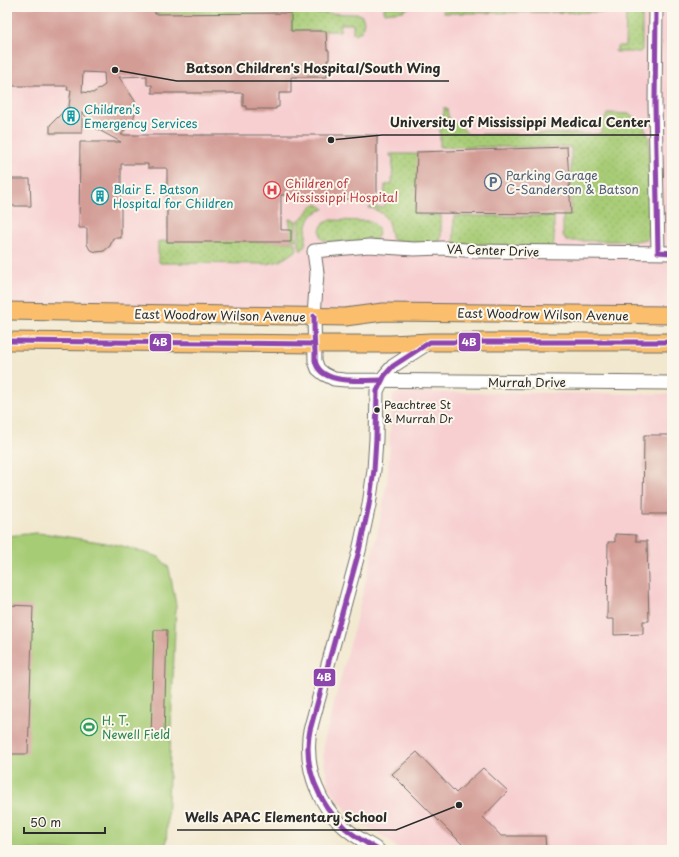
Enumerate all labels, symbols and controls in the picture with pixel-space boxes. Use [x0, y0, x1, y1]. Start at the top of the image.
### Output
callout: Batson Children's Hospital/South Wing [177, 56, 449, 81]
text: Batson Children's Hospital/South Wing [186, 58, 440, 77]
place label: Children's Emergency Services [84, 100, 198, 132]
building icon: Children's Emergency Services [61, 106, 81, 126]
callout: University of Mississippi Medical Center [382, 110, 659, 135]
text: University of Mississippi Medical Center [390, 112, 651, 131]
place label: Parking Garage C-Sanderson & Batson [506, 166, 639, 198]
parking icon: Parking Garage C-Sanderson & Batson [483, 172, 503, 192]
place label: Children of Mississippi Hospital [285, 174, 398, 206]
place label: Blair E. Batson Hospital for Children [113, 180, 234, 212]
hospital icon: Children of Mississippi Hospital [262, 180, 282, 200]
building icon: Blair E. Batson Hospital for Children [90, 186, 110, 206]
street label: VA Center Drive [446, 239, 540, 261]
street label: East Woodrow Wilson Avenue [457, 304, 629, 324]
street label: East Woodrow Wilson Avenue [134, 305, 306, 325]
line badge: 4B [458, 332, 481, 352]
line badge: 4B [149, 333, 172, 352]
text: 4B [152, 333, 168, 350]
text: 4B [461, 333, 477, 350]
street label: Murrah Drive [488, 373, 566, 391]
place label: Peachtree St & Murrah Dr [384, 396, 453, 427]
marker: Peachtree St & Murrah Dr [372, 405, 382, 415]
line badge: 4B [313, 668, 336, 687]
text: 4B [316, 668, 332, 685]
place label: H. T. Newell Field [102, 711, 170, 743]
sports icon: H. T. Newell Field [79, 717, 99, 737]
callout: Wells APAC Elementary School [177, 805, 396, 830]
text: Wells APAC Elementary School [185, 807, 387, 826]
scale bar [24, 809, 105, 835]
text: 50 m [30, 813, 61, 831]

